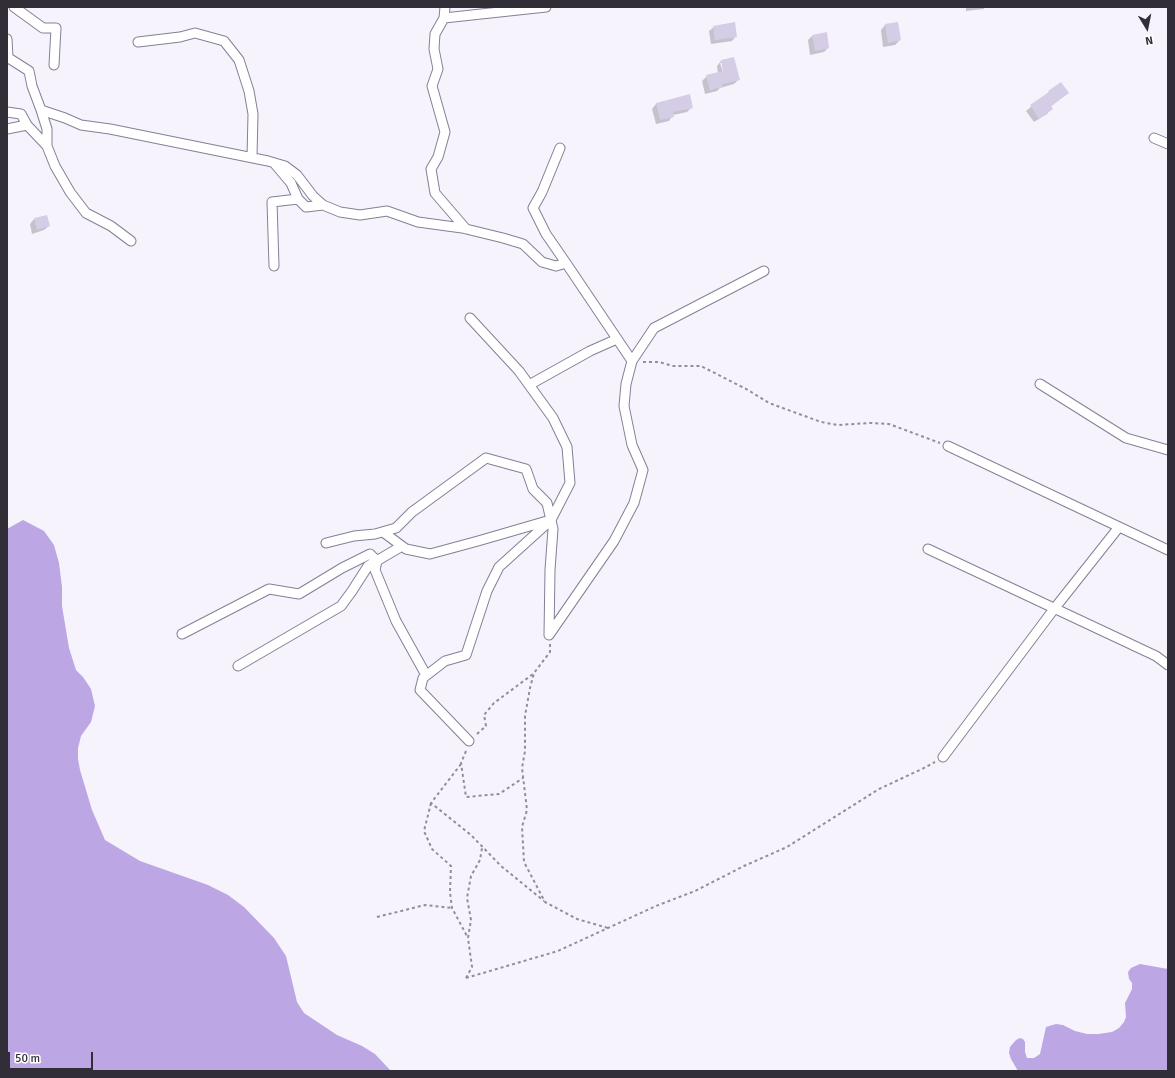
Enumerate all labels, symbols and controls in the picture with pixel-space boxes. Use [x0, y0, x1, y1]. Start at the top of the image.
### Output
north arrow [1127, 8, 1167, 48]
text: N [1144, 33, 1154, 47]
scale bar [10, 1044, 95, 1070]
text: 50 m [15, 1051, 40, 1066]

